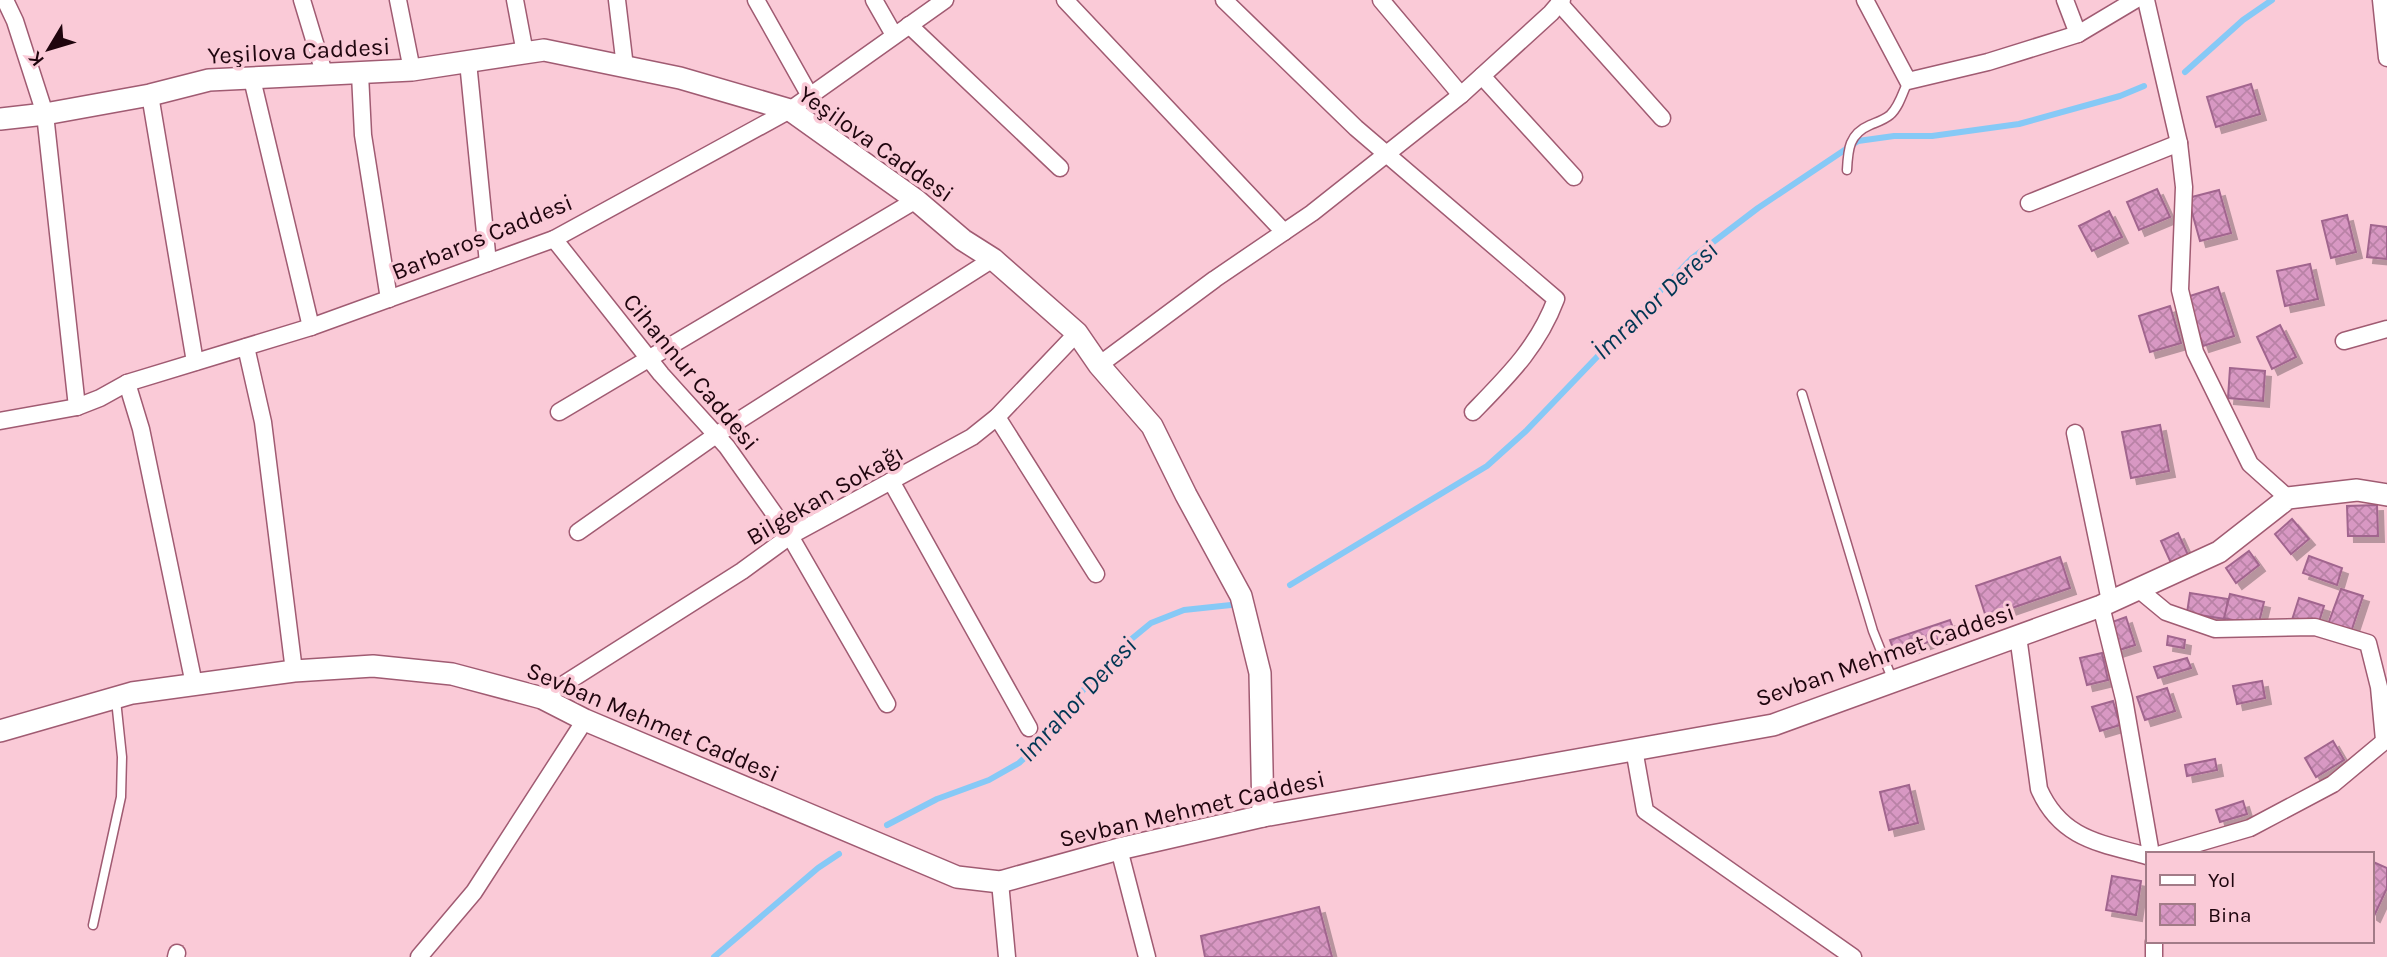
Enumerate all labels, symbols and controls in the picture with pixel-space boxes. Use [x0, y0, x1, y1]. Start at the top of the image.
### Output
north arrow [14, 14, 84, 84]
street label: Yeşilova Caddesi [207, 32, 391, 70]
text: K [24, 47, 49, 71]
street label: Yeşilova Caddesi [793, 80, 959, 208]
street label: Barbaros Caddesi [387, 188, 577, 286]
water label: İmrahor Deresi [1586, 235, 1724, 366]
street label: Cihannur Caddesi [617, 288, 765, 456]
street label: Bilgekan Sokağı [742, 439, 908, 551]
street label: Sevban Mehmet Caddesi [1752, 598, 2018, 712]
water label: İmrahor Deresi [1012, 630, 1143, 768]
street label: Sevban Mehmet Caddesi [523, 656, 783, 788]
street label: Sevban Mehmet Caddesi [1057, 765, 1327, 853]
legend [2146, 852, 2373, 943]
text: Yol [2208, 868, 2236, 892]
text: Bina [2208, 903, 2252, 927]

